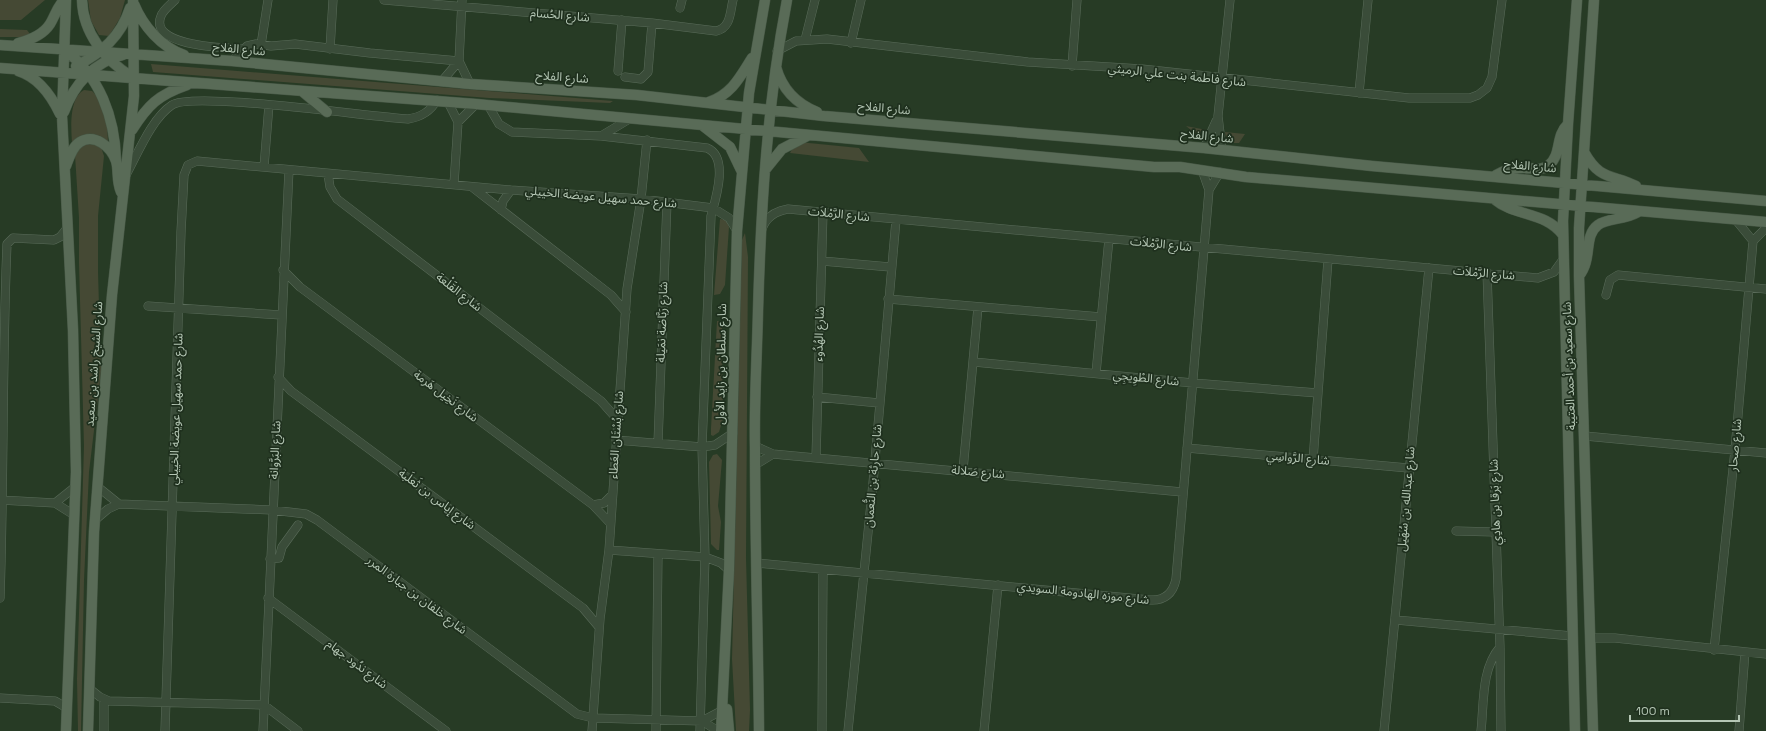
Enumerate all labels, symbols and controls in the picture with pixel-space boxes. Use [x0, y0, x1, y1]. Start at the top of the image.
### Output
street label: شارع الحُسام [530, 4, 590, 27]
street label: شارع الفلاح [212, 39, 266, 60]
street label: شارع فاطمة بنت علي الرميثي [1107, 60, 1247, 92]
street label: شارع الفلاح [535, 67, 589, 88]
street label: شارع الفلاح [857, 98, 911, 119]
street label: شارع الفلاح [1180, 125, 1234, 148]
street label: شارع الفلاح [1503, 156, 1557, 177]
street label: شارع حمد سهيل عويضة الخييلي [524, 182, 678, 213]
street label: شارع الرَّمْلاَت [807, 203, 871, 226]
street label: شارع الرَّمْلاَت [1129, 233, 1193, 256]
street label: شارع الرَّمْلاَت [1452, 262, 1516, 285]
street label: شارع القَلْعة [432, 268, 486, 316]
street label: شارع رَبَّاضة نمَيلة [653, 281, 672, 363]
street label: شارع الشيخ راشد بن سعيد [82, 301, 107, 427]
street label: شارع سعيد بن أحمد العتيبة [1559, 301, 1580, 431]
street label: شارع سلطان بن زايد الأول [712, 303, 731, 425]
street label: شارع الهُدُوء [810, 306, 829, 362]
street label: شارع حمد سهيل عويضة الخييلي [165, 333, 188, 485]
street label: شارع نَخِيل هَرمة [410, 366, 482, 426]
street label: شارع الطْوِيجِي [1112, 367, 1180, 391]
street label: شارع بُسْتَان العَطاء [605, 390, 628, 480]
street label: شارع صحار [1725, 418, 1746, 473]
street label: شارع البَرَّوانة [265, 420, 286, 480]
street label: شارع حارِثة بن النُّعمان [860, 424, 887, 528]
street label: شارع عبدالله بن سُهَيل [1393, 446, 1420, 552]
street label: شارع الرَّواسِي [1265, 447, 1330, 471]
street label: شارع بَرقا بن هادِي [1485, 459, 1506, 545]
street label: شارع صَلالة [951, 462, 1005, 483]
street label: شارع إياس بن ثَعلَبة [395, 465, 479, 534]
street label: شارع خلفان بن جبارة المرر [362, 551, 470, 639]
street label: شارع موزه الهادومة السويدي [1016, 578, 1150, 610]
street label: شارع ندُود جهام [323, 636, 391, 693]
scale bar [1630, 697, 1739, 723]
text: 100 m [1636, 703, 1670, 719]

